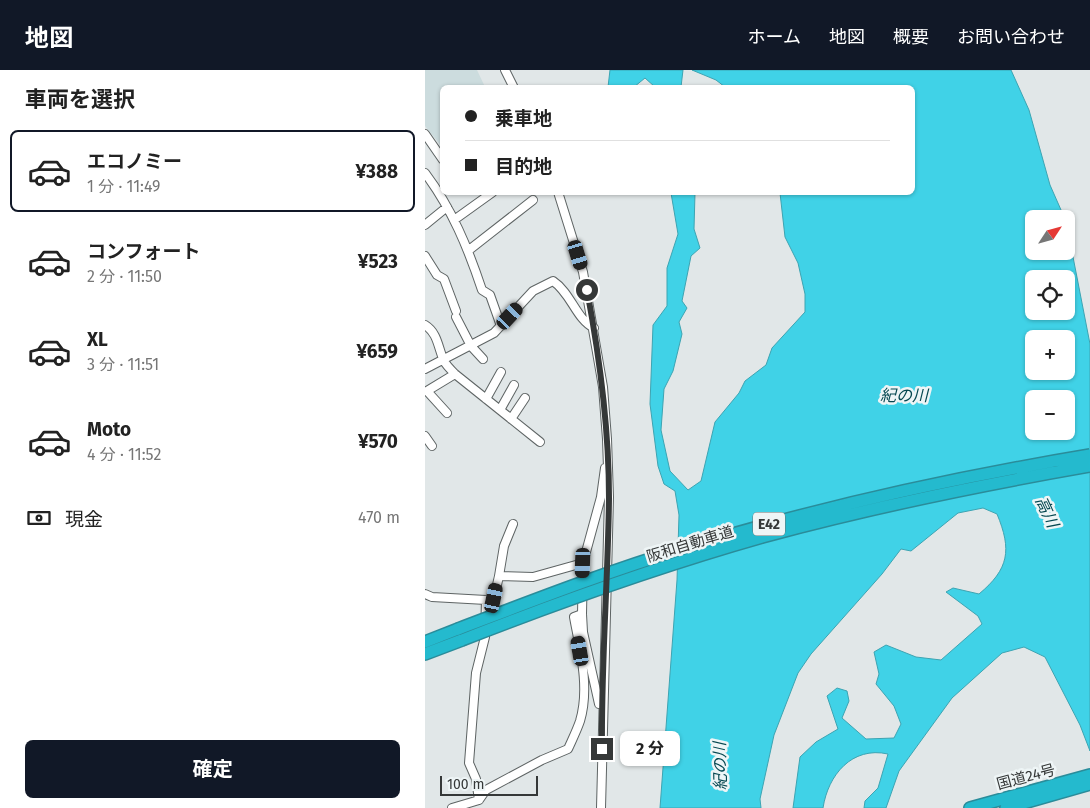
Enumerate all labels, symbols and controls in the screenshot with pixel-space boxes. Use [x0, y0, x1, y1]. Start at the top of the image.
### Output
text: 地図 [25, 24, 73, 52]
text: ホーム [748, 26, 801, 48]
text: 地図 [829, 26, 865, 48]
text: 概要 [893, 26, 929, 48]
text: お問い合わせ [957, 26, 1065, 48]
text: 車両を選択 [25, 86, 135, 113]
text: 乗車地 [495, 107, 552, 130]
icon: car [27, 149, 72, 194]
text: エコノミー [87, 150, 182, 173]
text: 目的地 [495, 155, 552, 178]
text: ¥388 [356, 160, 398, 183]
text: 1 分 · 11:49 [87, 177, 160, 196]
north arrow [1025, 210, 1075, 260]
map controls [1025, 210, 1075, 440]
car [566, 238, 589, 272]
icon: car [27, 239, 72, 284]
text: コンフォート [87, 240, 200, 263]
text: ¥523 [358, 250, 398, 273]
text: 2 分 · 11:50 [87, 267, 162, 286]
button: locate [1025, 270, 1075, 320]
route start [576, 279, 598, 301]
car [494, 300, 525, 332]
text: XL [87, 328, 108, 351]
icon: car [27, 329, 72, 374]
button: + [1025, 330, 1075, 380]
text: ¥659 [357, 340, 398, 363]
text: 3 分 · 11:51 [87, 355, 159, 374]
water label: 紀の川 [880, 386, 930, 405]
button: − [1025, 390, 1075, 440]
text: Moto [87, 418, 131, 441]
icon: car [27, 419, 72, 464]
text: ¥570 [358, 430, 398, 453]
text: 4 分 · 11:52 [87, 445, 161, 464]
water label: 高川 [1032, 493, 1063, 532]
icon: cash [25, 504, 53, 532]
text: 現金 [65, 508, 103, 531]
text: 470 m [358, 508, 400, 527]
road number: E42 [753, 512, 785, 536]
street label: 阪和自動車道 [644, 522, 736, 566]
car [574, 548, 591, 578]
car [483, 582, 504, 614]
car [570, 635, 589, 667]
callout: 2 分 [619, 732, 679, 766]
route end [591, 738, 613, 760]
text: 2 分 [636, 739, 664, 758]
button: 確定 [25, 740, 400, 798]
water label: 紀の川 [710, 740, 730, 790]
street label: 国道24号 [995, 761, 1057, 793]
scale bar [440, 773, 537, 796]
text: 100 m [447, 776, 484, 793]

